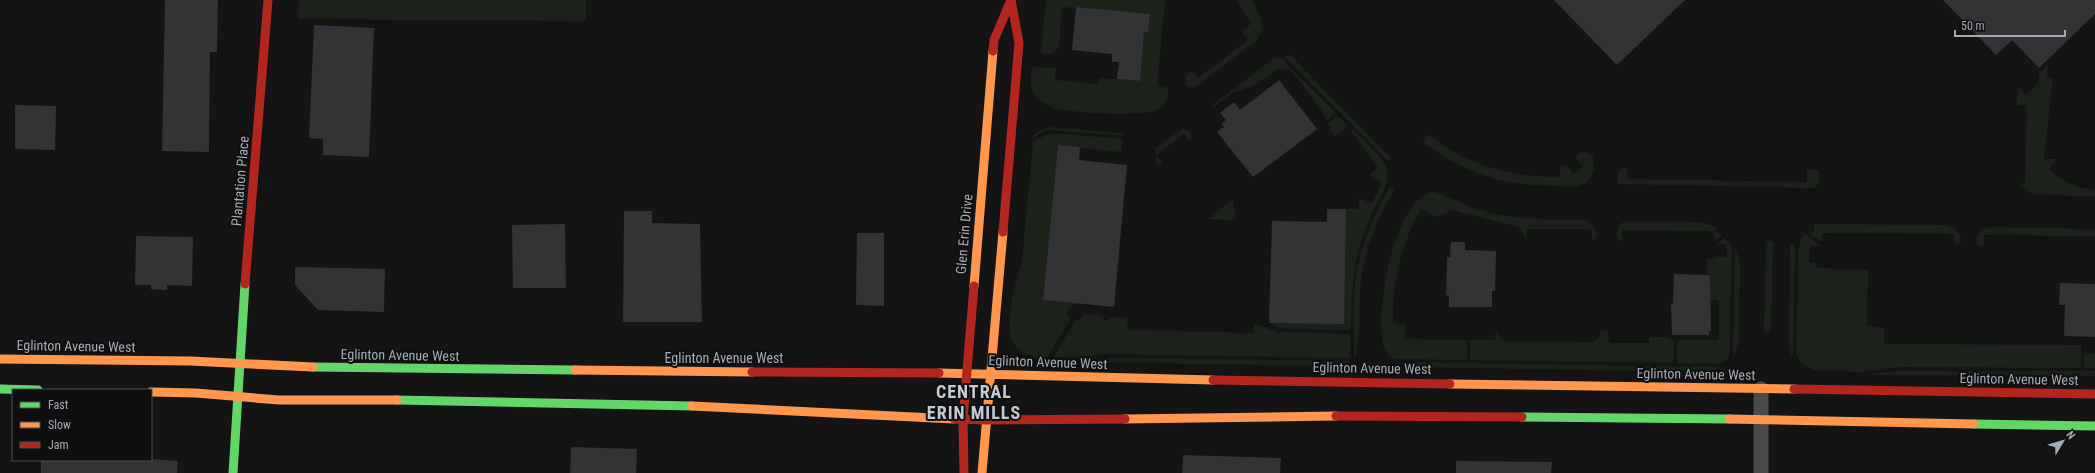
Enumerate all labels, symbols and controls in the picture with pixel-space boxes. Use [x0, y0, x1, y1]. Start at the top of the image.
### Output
scale bar [1955, 12, 2065, 38]
text: 50 m [1961, 19, 1985, 33]
street label: Plantation Place [228, 135, 252, 227]
street label: Glen Erin Drive [953, 193, 976, 275]
street label: Eglinton Avenue West [16, 337, 136, 355]
street label: Eglinton Avenue West [340, 346, 460, 364]
street label: Eglinton Avenue West [664, 350, 784, 366]
street label: Eglinton Avenue West [988, 352, 1108, 372]
street label: Eglinton Avenue West [1312, 359, 1432, 377]
street label: Eglinton Avenue West [1636, 365, 1756, 383]
street label: Eglinton Avenue West [1959, 370, 2079, 388]
district label: CENTRAL ERIN MILLS [927, 381, 1021, 423]
legend [12, 389, 152, 461]
text: Fast [48, 398, 69, 412]
text: Slow [48, 418, 71, 432]
north arrow [2043, 421, 2083, 461]
text: N [2063, 428, 2078, 442]
text: Jam [48, 438, 69, 452]

